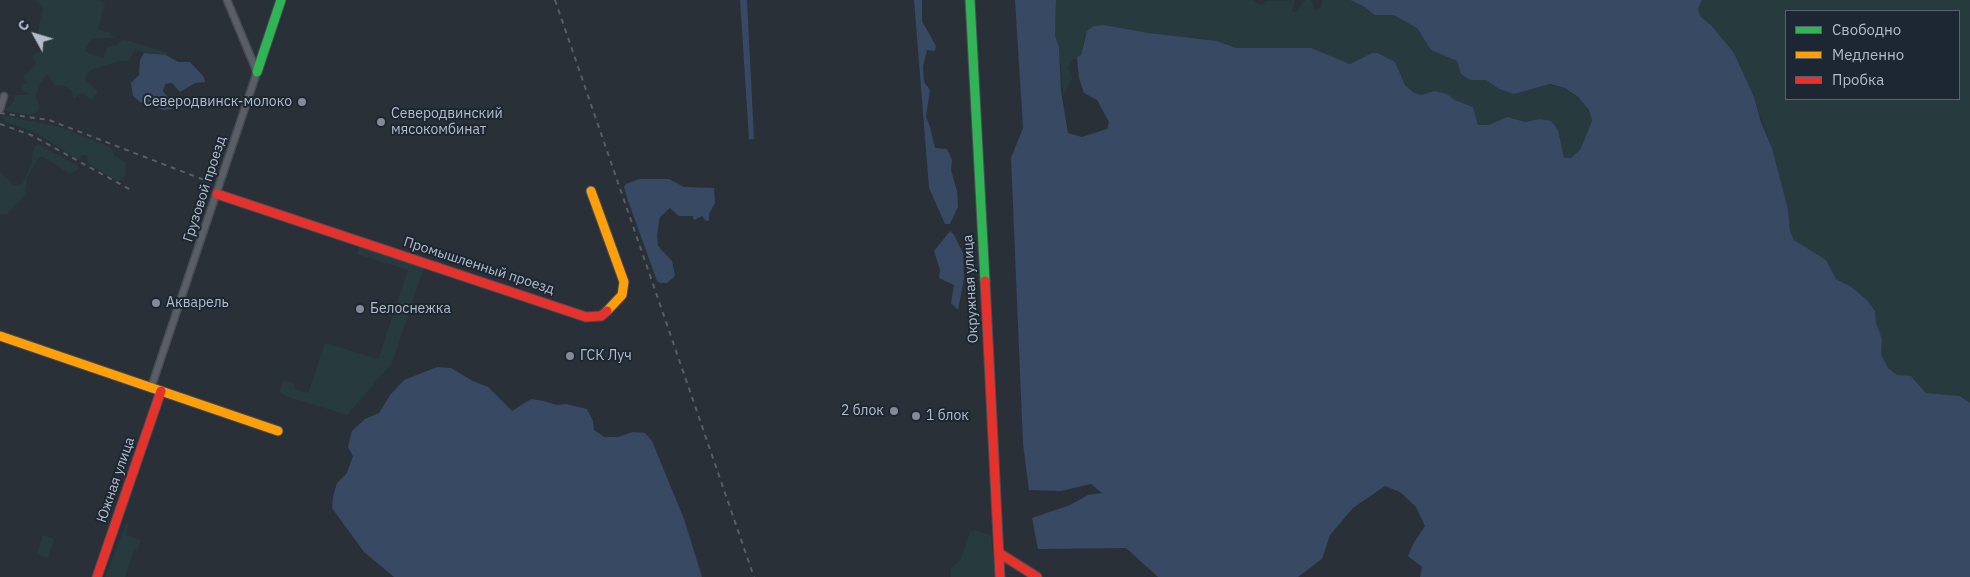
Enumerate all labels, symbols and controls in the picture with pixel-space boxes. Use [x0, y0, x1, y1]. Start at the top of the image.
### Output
north arrow [10, 10, 60, 60]
legend [1785, 10, 1960, 100]
text: С [13, 16, 33, 35]
text: Свободно [1832, 20, 1901, 39]
text: Медленно [1832, 45, 1904, 64]
text: Пробка [1832, 70, 1884, 89]
place label: Северодвинск-молоко [143, 94, 292, 110]
marker: Северодвинск-молоко [296, 96, 308, 108]
place label: Северодвинский мясокомбинат [391, 106, 503, 138]
marker: Северодвинский мясокомбинат [375, 116, 387, 128]
street label: Грузовой проезд [180, 134, 230, 244]
street label: Промышленный проезд [402, 234, 556, 298]
street label: Окружная улица [960, 234, 982, 344]
place label: Акварель [166, 295, 229, 311]
marker: Акварель [150, 297, 162, 309]
place label: Белоснежка [370, 301, 451, 317]
marker: Белоснежка [354, 303, 366, 315]
place label: ГСК Луч [580, 348, 632, 364]
marker: ГСК Луч [564, 350, 576, 362]
place label: 2 блок [841, 403, 884, 419]
marker: 2 блок [888, 405, 900, 417]
place label: 1 блок [926, 408, 969, 424]
marker: 1 блок [910, 410, 922, 422]
street label: Южная улица [94, 435, 138, 525]

